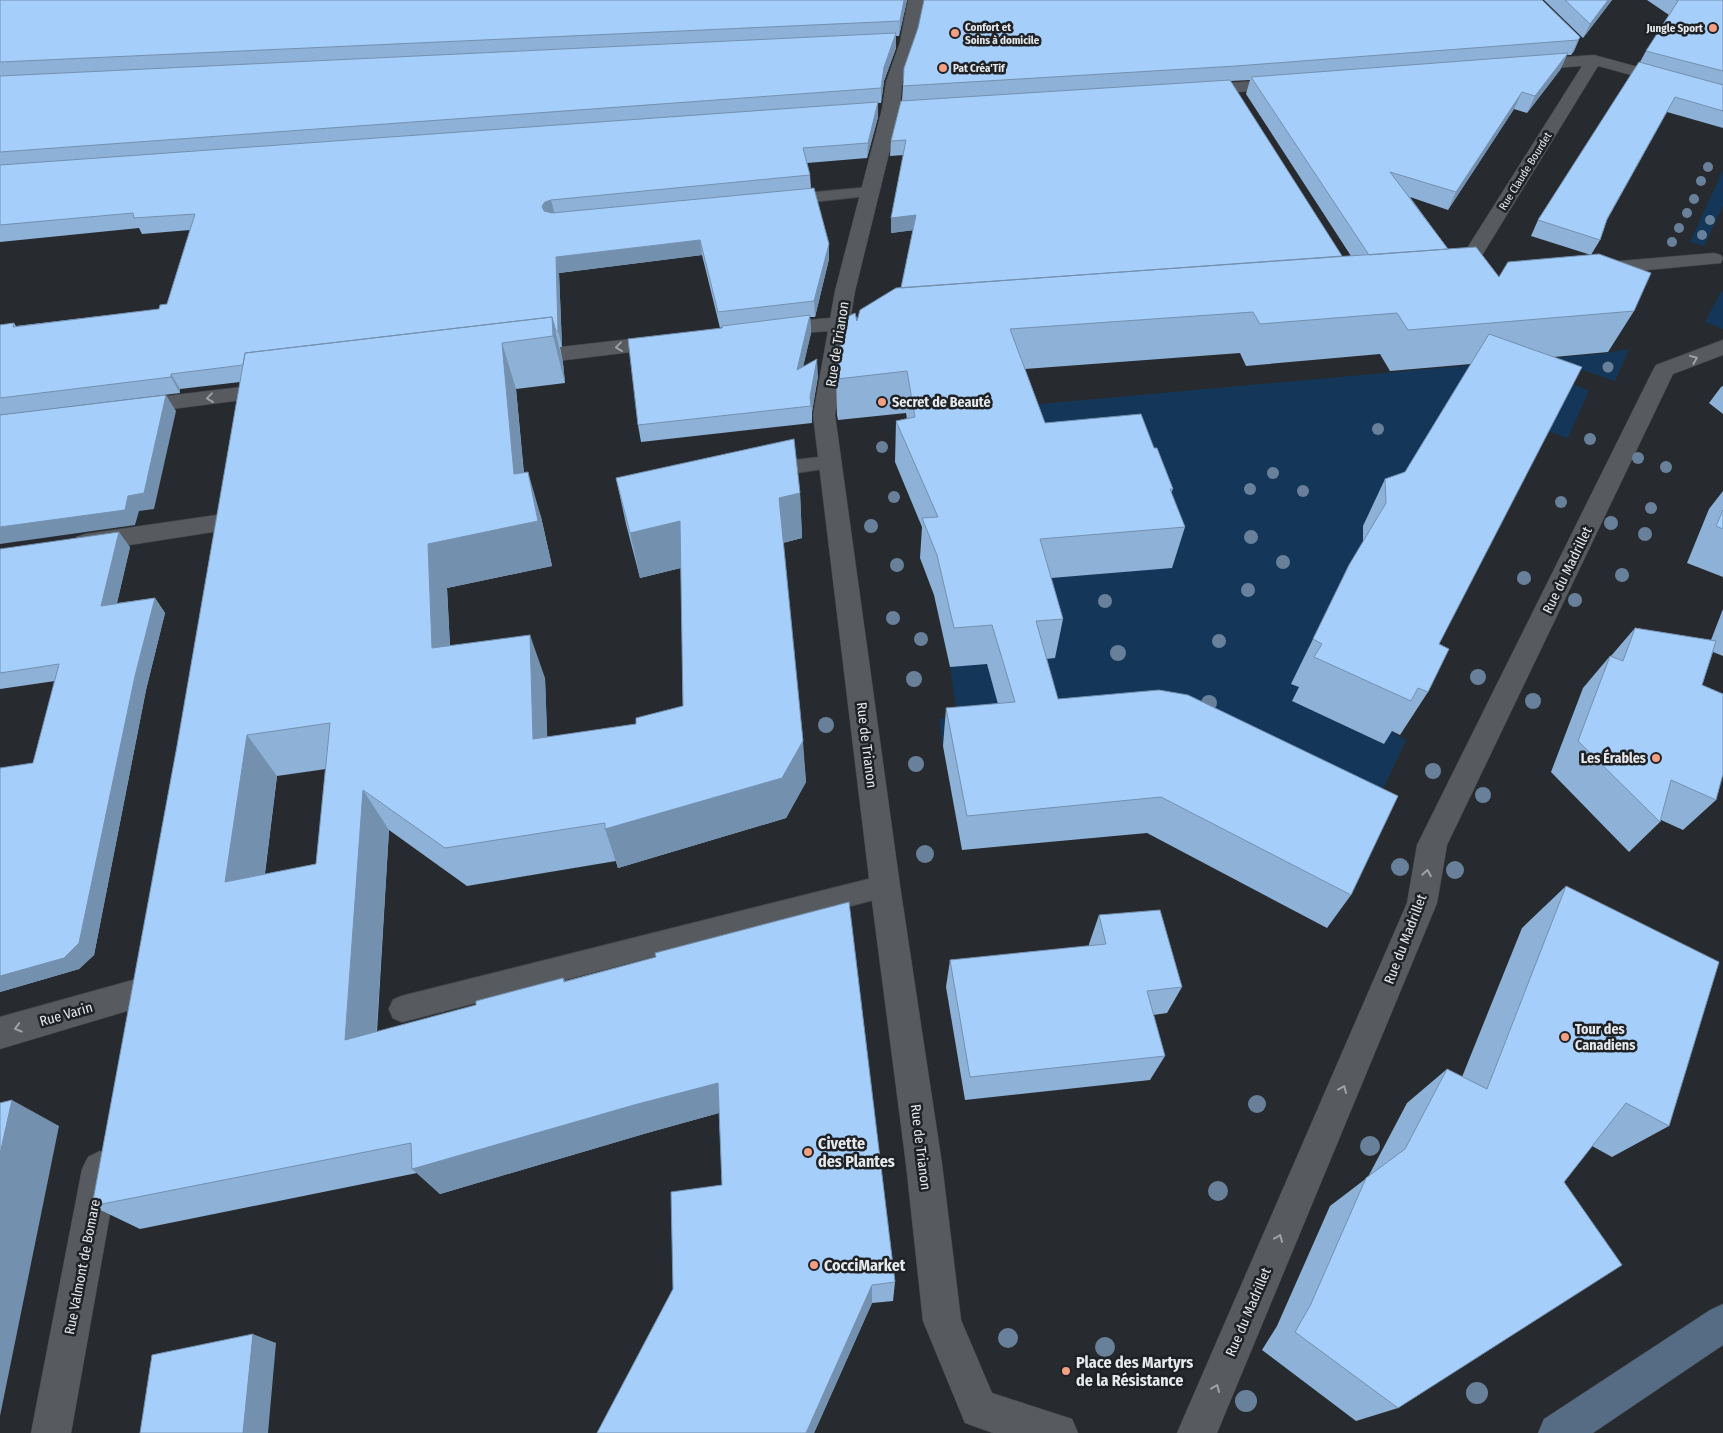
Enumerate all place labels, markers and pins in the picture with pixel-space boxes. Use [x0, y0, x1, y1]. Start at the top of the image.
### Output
place label: Confort et Soins à domicile [965, 21, 1040, 47]
place label: Jungle Sport [1646, 22, 1703, 35]
marker: Jungle Sport [1707, 22, 1719, 34]
marker: Confort et Soins à domicile [949, 27, 961, 39]
marker: Pat Créa'Tif [937, 62, 949, 74]
place label: Pat Créa'Tif [953, 62, 1006, 75]
place label: Secret de Beauté [892, 394, 991, 411]
marker: Secret de Beauté [876, 396, 888, 408]
place label: Les Érables [1581, 749, 1646, 767]
marker: Les Érables [1650, 752, 1662, 764]
place label: Tour des Canadiens [1575, 1021, 1635, 1054]
marker: Tour des Canadiens [1559, 1031, 1571, 1043]
place label: Civette des Plantes [818, 1134, 895, 1171]
marker: Civette des Plantes [802, 1146, 814, 1158]
place label: CocciMarket [824, 1256, 906, 1275]
marker: CocciMarket [808, 1259, 820, 1271]
place label: Place des Martyrs de la Résistance [1076, 1353, 1193, 1390]
marker: Place des Martyrs de la Résistance [1060, 1365, 1072, 1377]

